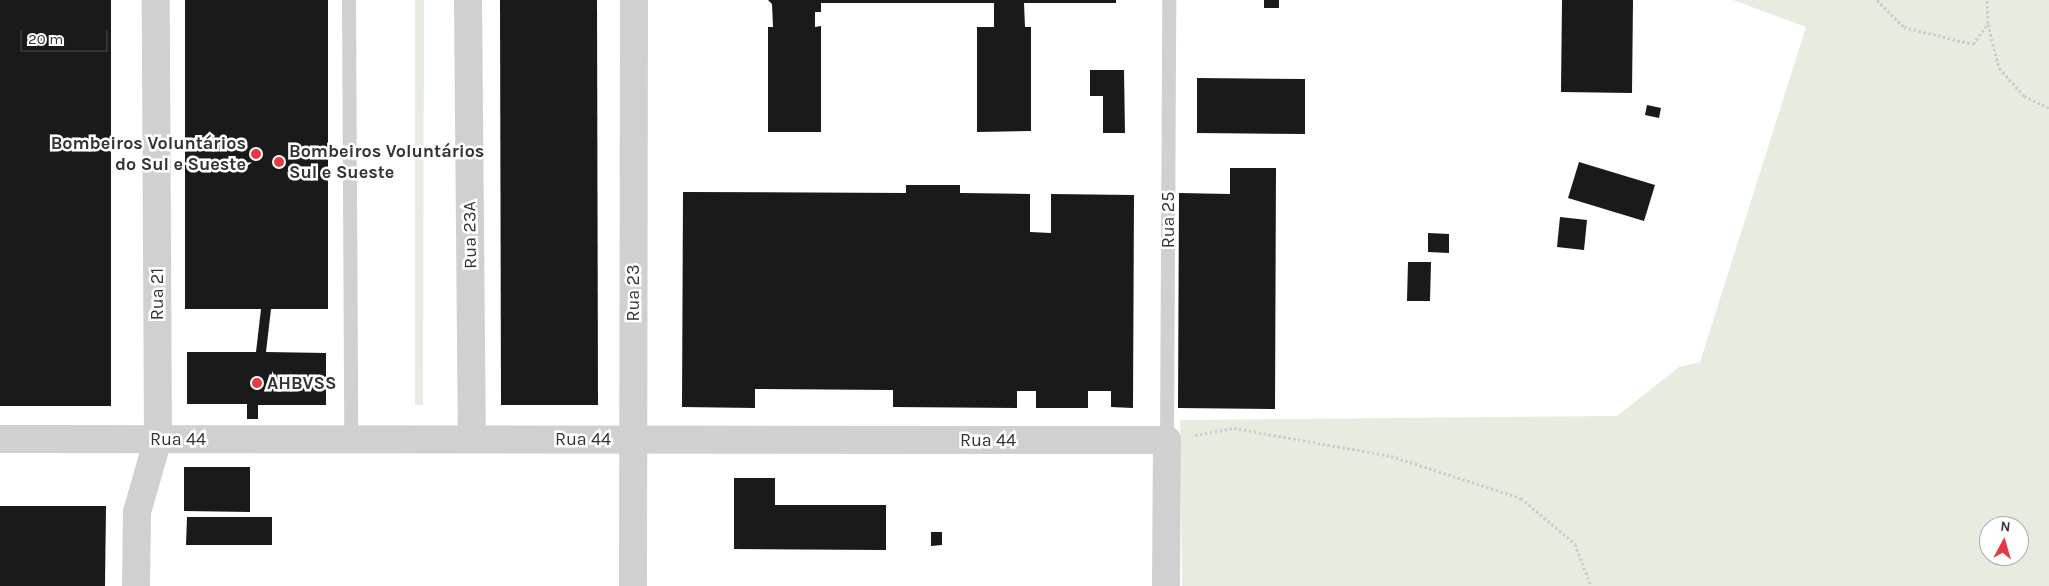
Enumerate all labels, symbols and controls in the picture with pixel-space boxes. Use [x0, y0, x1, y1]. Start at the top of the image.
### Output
scale bar [22, 20, 110, 52]
text: 20 m [28, 30, 63, 48]
place label: Bombeiros Voluntários do Sul e Sueste [51, 133, 246, 176]
place label: Bombeiros Voluntários Sul e Sueste [289, 141, 484, 183]
marker: Bombeiros Voluntários do Sul e Sueste [250, 148, 262, 160]
marker: Bombeiros Voluntários Sul e Sueste [273, 156, 285, 168]
street label: Rua 25 [1157, 192, 1179, 248]
street label: Rua 23A [459, 201, 481, 269]
street label: Rua 23 [622, 264, 644, 322]
street label: Rua 21 [146, 268, 168, 320]
place label: AHBVSS [267, 372, 336, 394]
marker: AHBVSS [251, 377, 263, 389]
street label: Rua 44 [150, 428, 206, 450]
street label: Rua 44 [555, 428, 611, 450]
street label: Rua 44 [960, 429, 1016, 451]
north arrow [1979, 516, 2029, 566]
text: N [2000, 518, 2011, 536]

